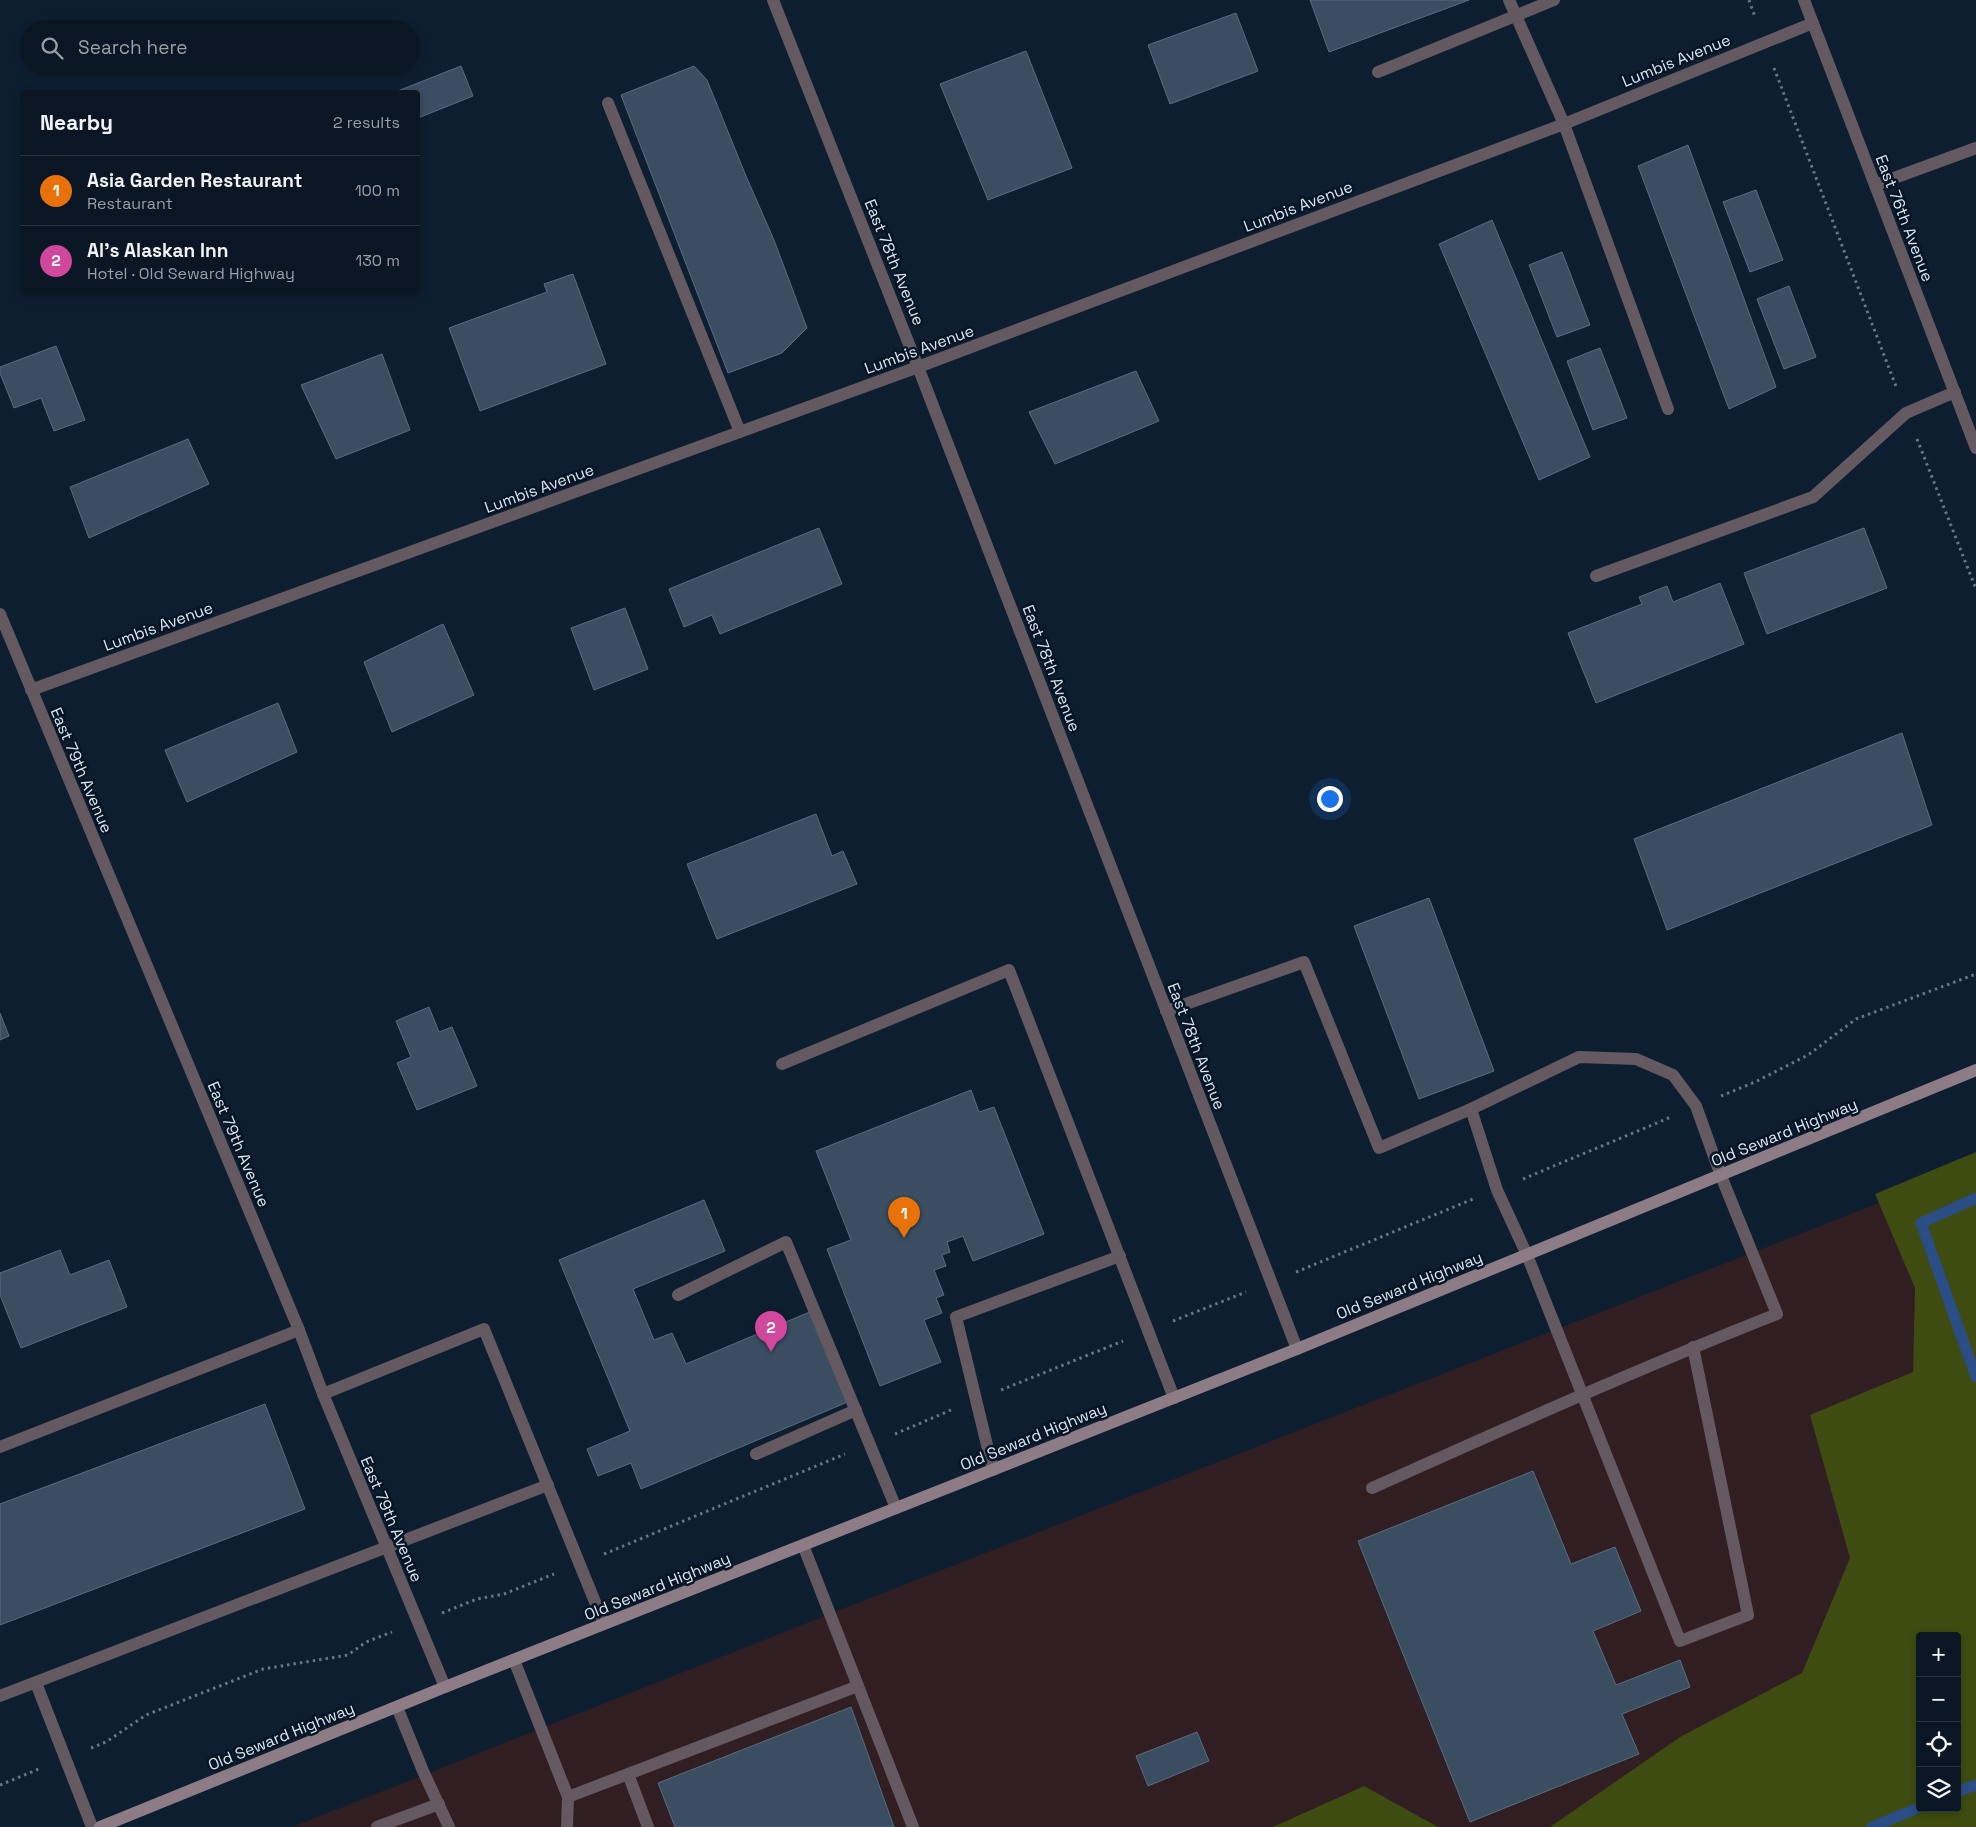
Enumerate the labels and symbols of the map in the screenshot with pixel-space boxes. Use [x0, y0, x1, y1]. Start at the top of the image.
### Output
street label: Lumbis Avenue [1619, 29, 1734, 92]
street label: East 76th Avenue [1871, 152, 1938, 285]
street label: Lumbis Avenue [1241, 176, 1356, 237]
street label: East 78th Avenue [860, 196, 929, 328]
street label: Lumbis Avenue [861, 320, 977, 379]
street label: Lumbis Avenue [481, 459, 597, 518]
street label: Lumbis Avenue [100, 597, 216, 656]
street label: East 78th Avenue [1018, 602, 1085, 735]
street label: East 79th Avenue [46, 704, 117, 836]
your location [1317, 786, 1343, 812]
street label: East 78th Avenue [1163, 980, 1230, 1113]
street label: East 79th Avenue [203, 1078, 274, 1210]
street label: Old Seward Highway [1708, 1093, 1860, 1171]
pin: 1 [888, 1197, 920, 1238]
street label: Old Seward Highway [1333, 1246, 1485, 1324]
pin: 2 [755, 1311, 787, 1352]
street label: Old Seward Highway [957, 1397, 1109, 1475]
street label: East 79th Avenue [356, 1453, 427, 1585]
street label: Old Seward Highway [581, 1547, 733, 1625]
street label: Old Seward Highway [205, 1697, 357, 1775]

